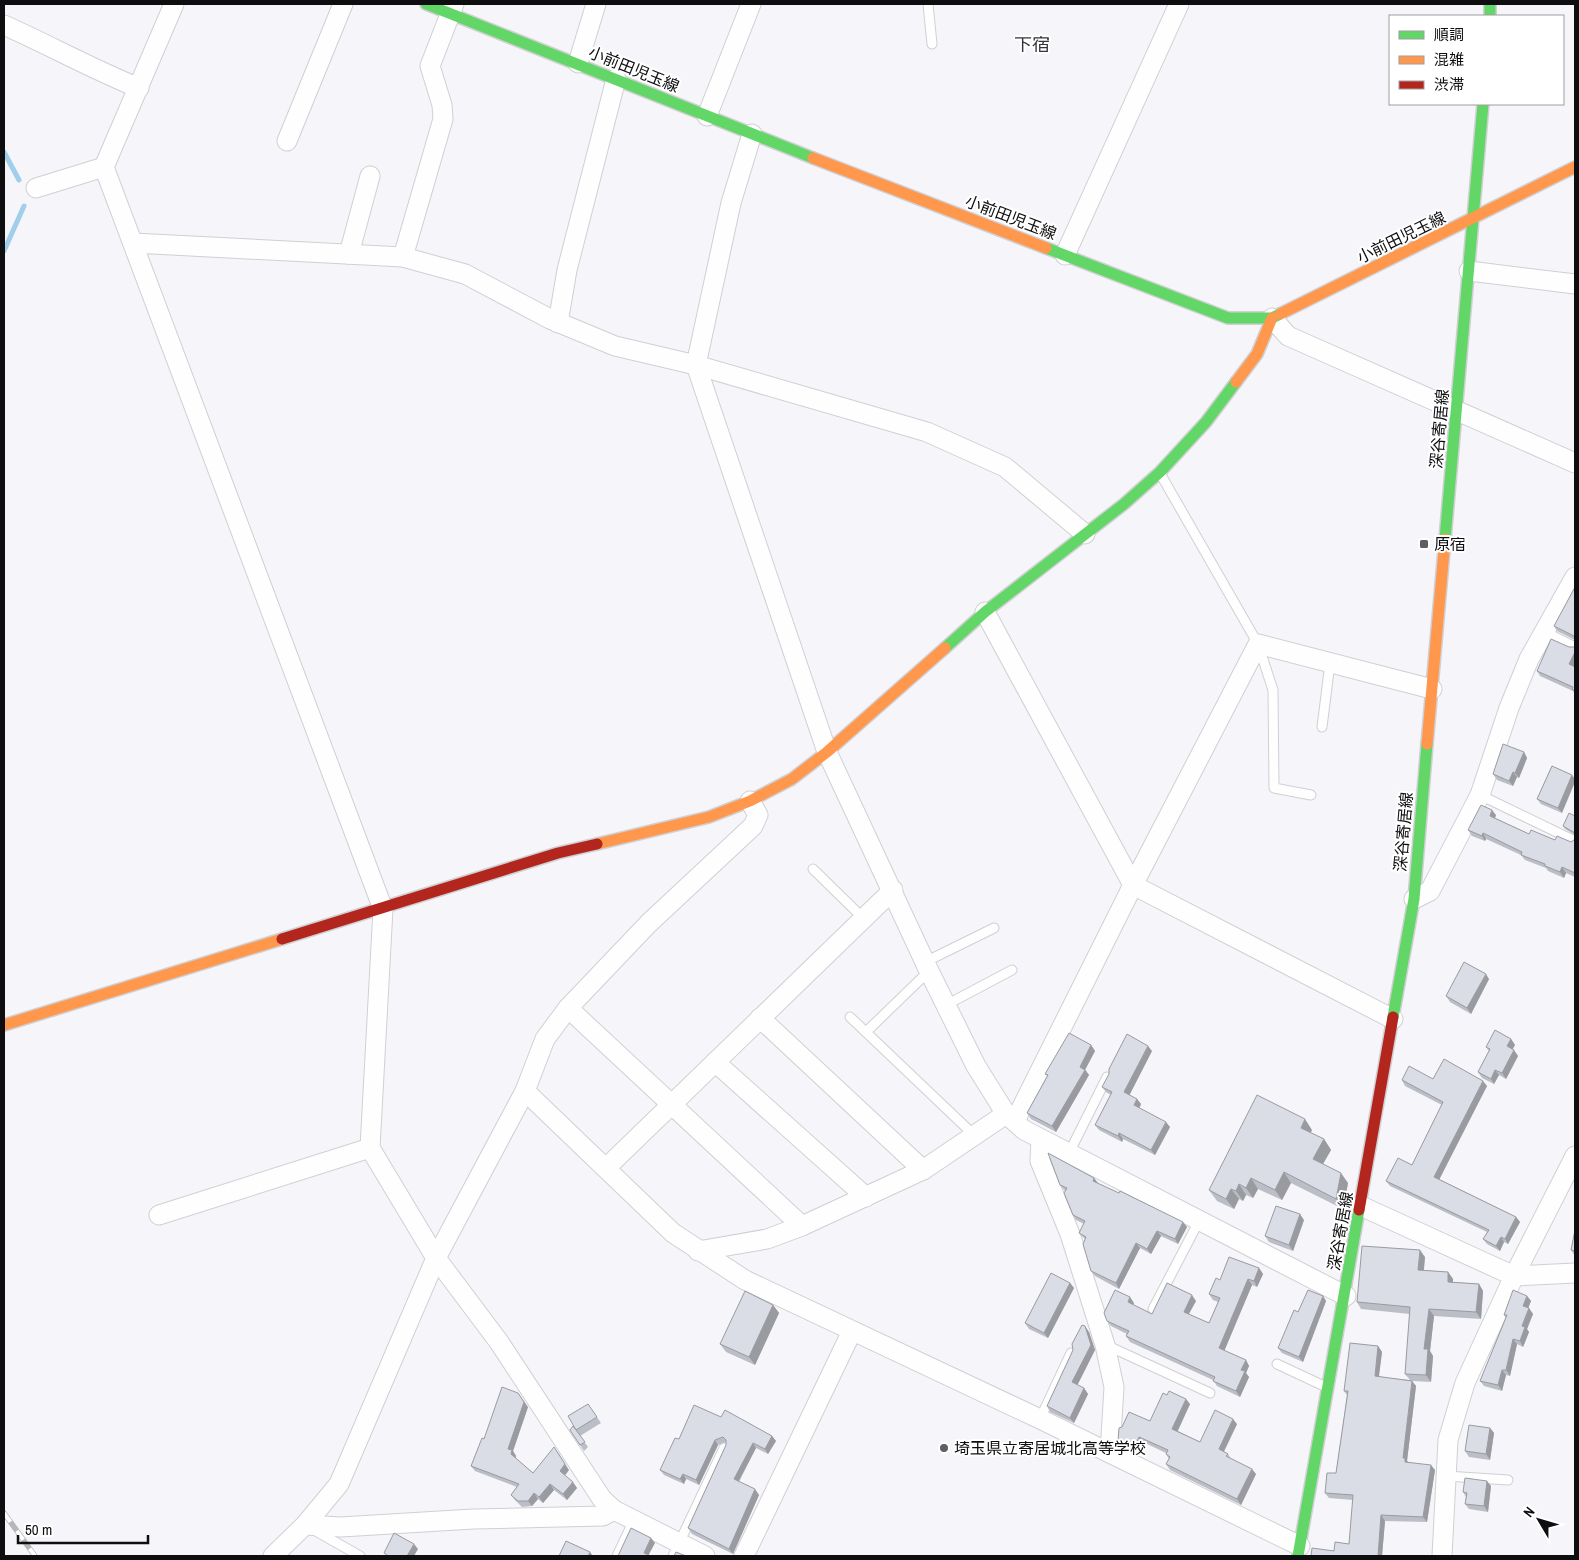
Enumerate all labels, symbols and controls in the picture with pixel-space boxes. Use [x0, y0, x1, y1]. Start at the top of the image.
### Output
legend [1389, 15, 1564, 105]
text: 順調 [1434, 24, 1464, 45]
district label: 下宿 [1014, 32, 1050, 57]
street label: 小前田児玉線 [585, 41, 683, 97]
text: 混雑 [1434, 49, 1464, 70]
text: 渋滞 [1434, 74, 1464, 95]
street label: 小前田児玉線 [962, 190, 1060, 244]
street label: 小前田児玉線 [1353, 206, 1449, 268]
street label: 深谷寄居線 [1425, 388, 1453, 470]
place label: 原宿 [1434, 533, 1466, 555]
marker: 原宿 [1418, 538, 1430, 550]
street label: 深谷寄居線 [1389, 791, 1417, 873]
street label: 深谷寄居線 [1322, 1190, 1358, 1272]
place label: 埼玉県立寄居城北高等学校 [954, 1437, 1146, 1459]
marker: 埼玉県立寄居城北高等学校 [938, 1442, 950, 1454]
north arrow [1514, 1495, 1564, 1545]
text: N [1519, 1503, 1538, 1521]
scale bar [18, 1512, 148, 1544]
text: 50 m [25, 1519, 52, 1540]

